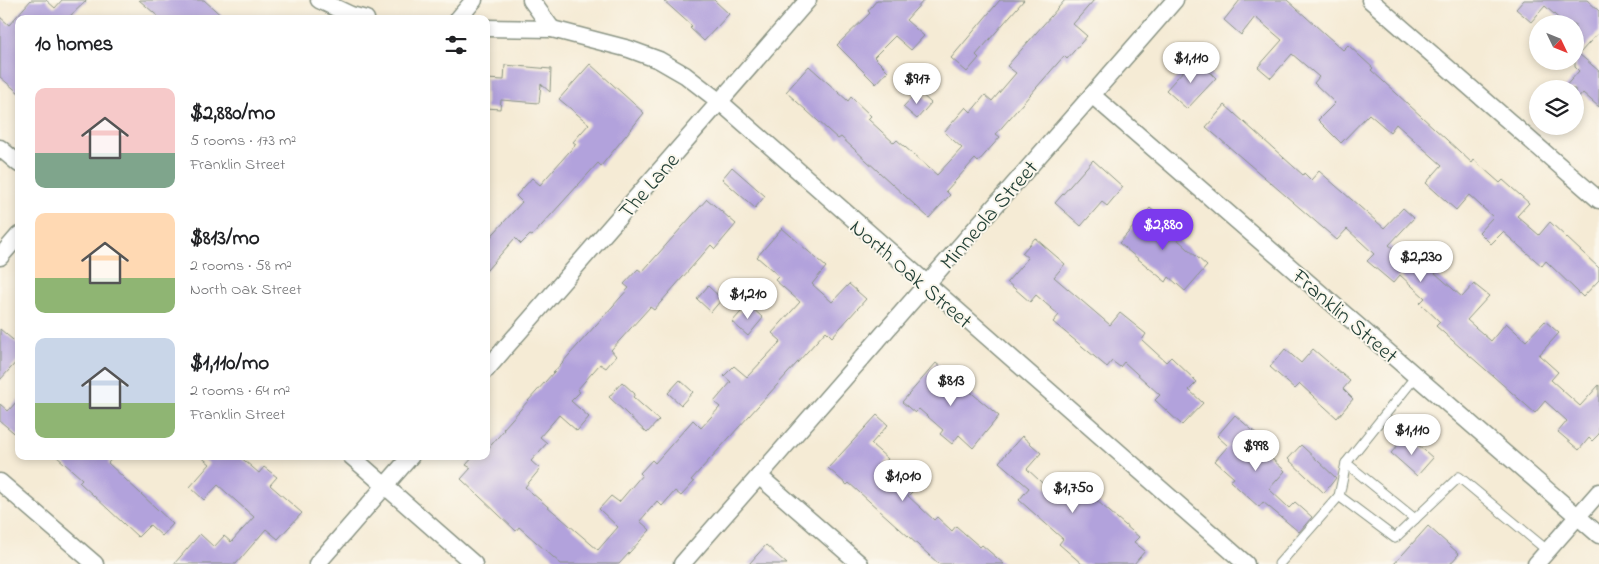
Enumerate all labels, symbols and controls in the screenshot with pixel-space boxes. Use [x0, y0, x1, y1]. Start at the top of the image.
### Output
north arrow [1529, 15, 1584, 70]
map controls [1529, 15, 1584, 135]
text: 10 homes [35, 30, 113, 60]
icon: filters [442, 31, 470, 59]
pin: $1,110 [1150, 42, 1232, 84]
text: $1,110 [1174, 46, 1208, 70]
pin: $917 [887, 62, 947, 105]
text: $917 [904, 67, 930, 91]
button: layers [1529, 80, 1584, 135]
text: $2,880/mo [190, 99, 275, 129]
icon: home [75, 108, 135, 168]
text: 5 rooms · 173 m² [190, 129, 296, 153]
street label: The Lane [612, 147, 688, 227]
text: Franklin Street [190, 153, 285, 177]
street label: Minneola Street [934, 154, 1047, 278]
pin: $2,880 [1122, 208, 1204, 251]
street label: North Oak Street [842, 213, 979, 338]
text: $2,880 [1143, 213, 1183, 237]
text: $813/mo [190, 224, 260, 254]
icon: home [75, 233, 135, 293]
pin: $2,230 [1380, 240, 1462, 283]
text: $2,230 [1400, 245, 1442, 269]
text: 2 rooms · 58 m² [190, 254, 292, 278]
street label: Franklin Street [1283, 262, 1404, 373]
text: North Oak Street [190, 278, 302, 302]
pin: $1,210 [707, 278, 789, 320]
text: $1,210 [729, 282, 767, 306]
text: $1,110/mo [190, 349, 269, 379]
icon: home [75, 358, 135, 418]
pin: $813 [921, 364, 981, 407]
text: $813 [937, 369, 965, 393]
text: 2 rooms · 64 m² [190, 379, 290, 403]
text: Franklin Street [190, 403, 285, 427]
pin: $1,110 [1371, 414, 1453, 456]
text: $1,110 [1395, 418, 1429, 442]
pin: $998 [1226, 430, 1286, 472]
text: $998 [1243, 434, 1269, 458]
pin: $1,010 [862, 460, 944, 502]
text: $1,010 [885, 464, 921, 488]
pin: $1,750 [1032, 472, 1114, 514]
text: $1,750 [1053, 476, 1093, 500]

